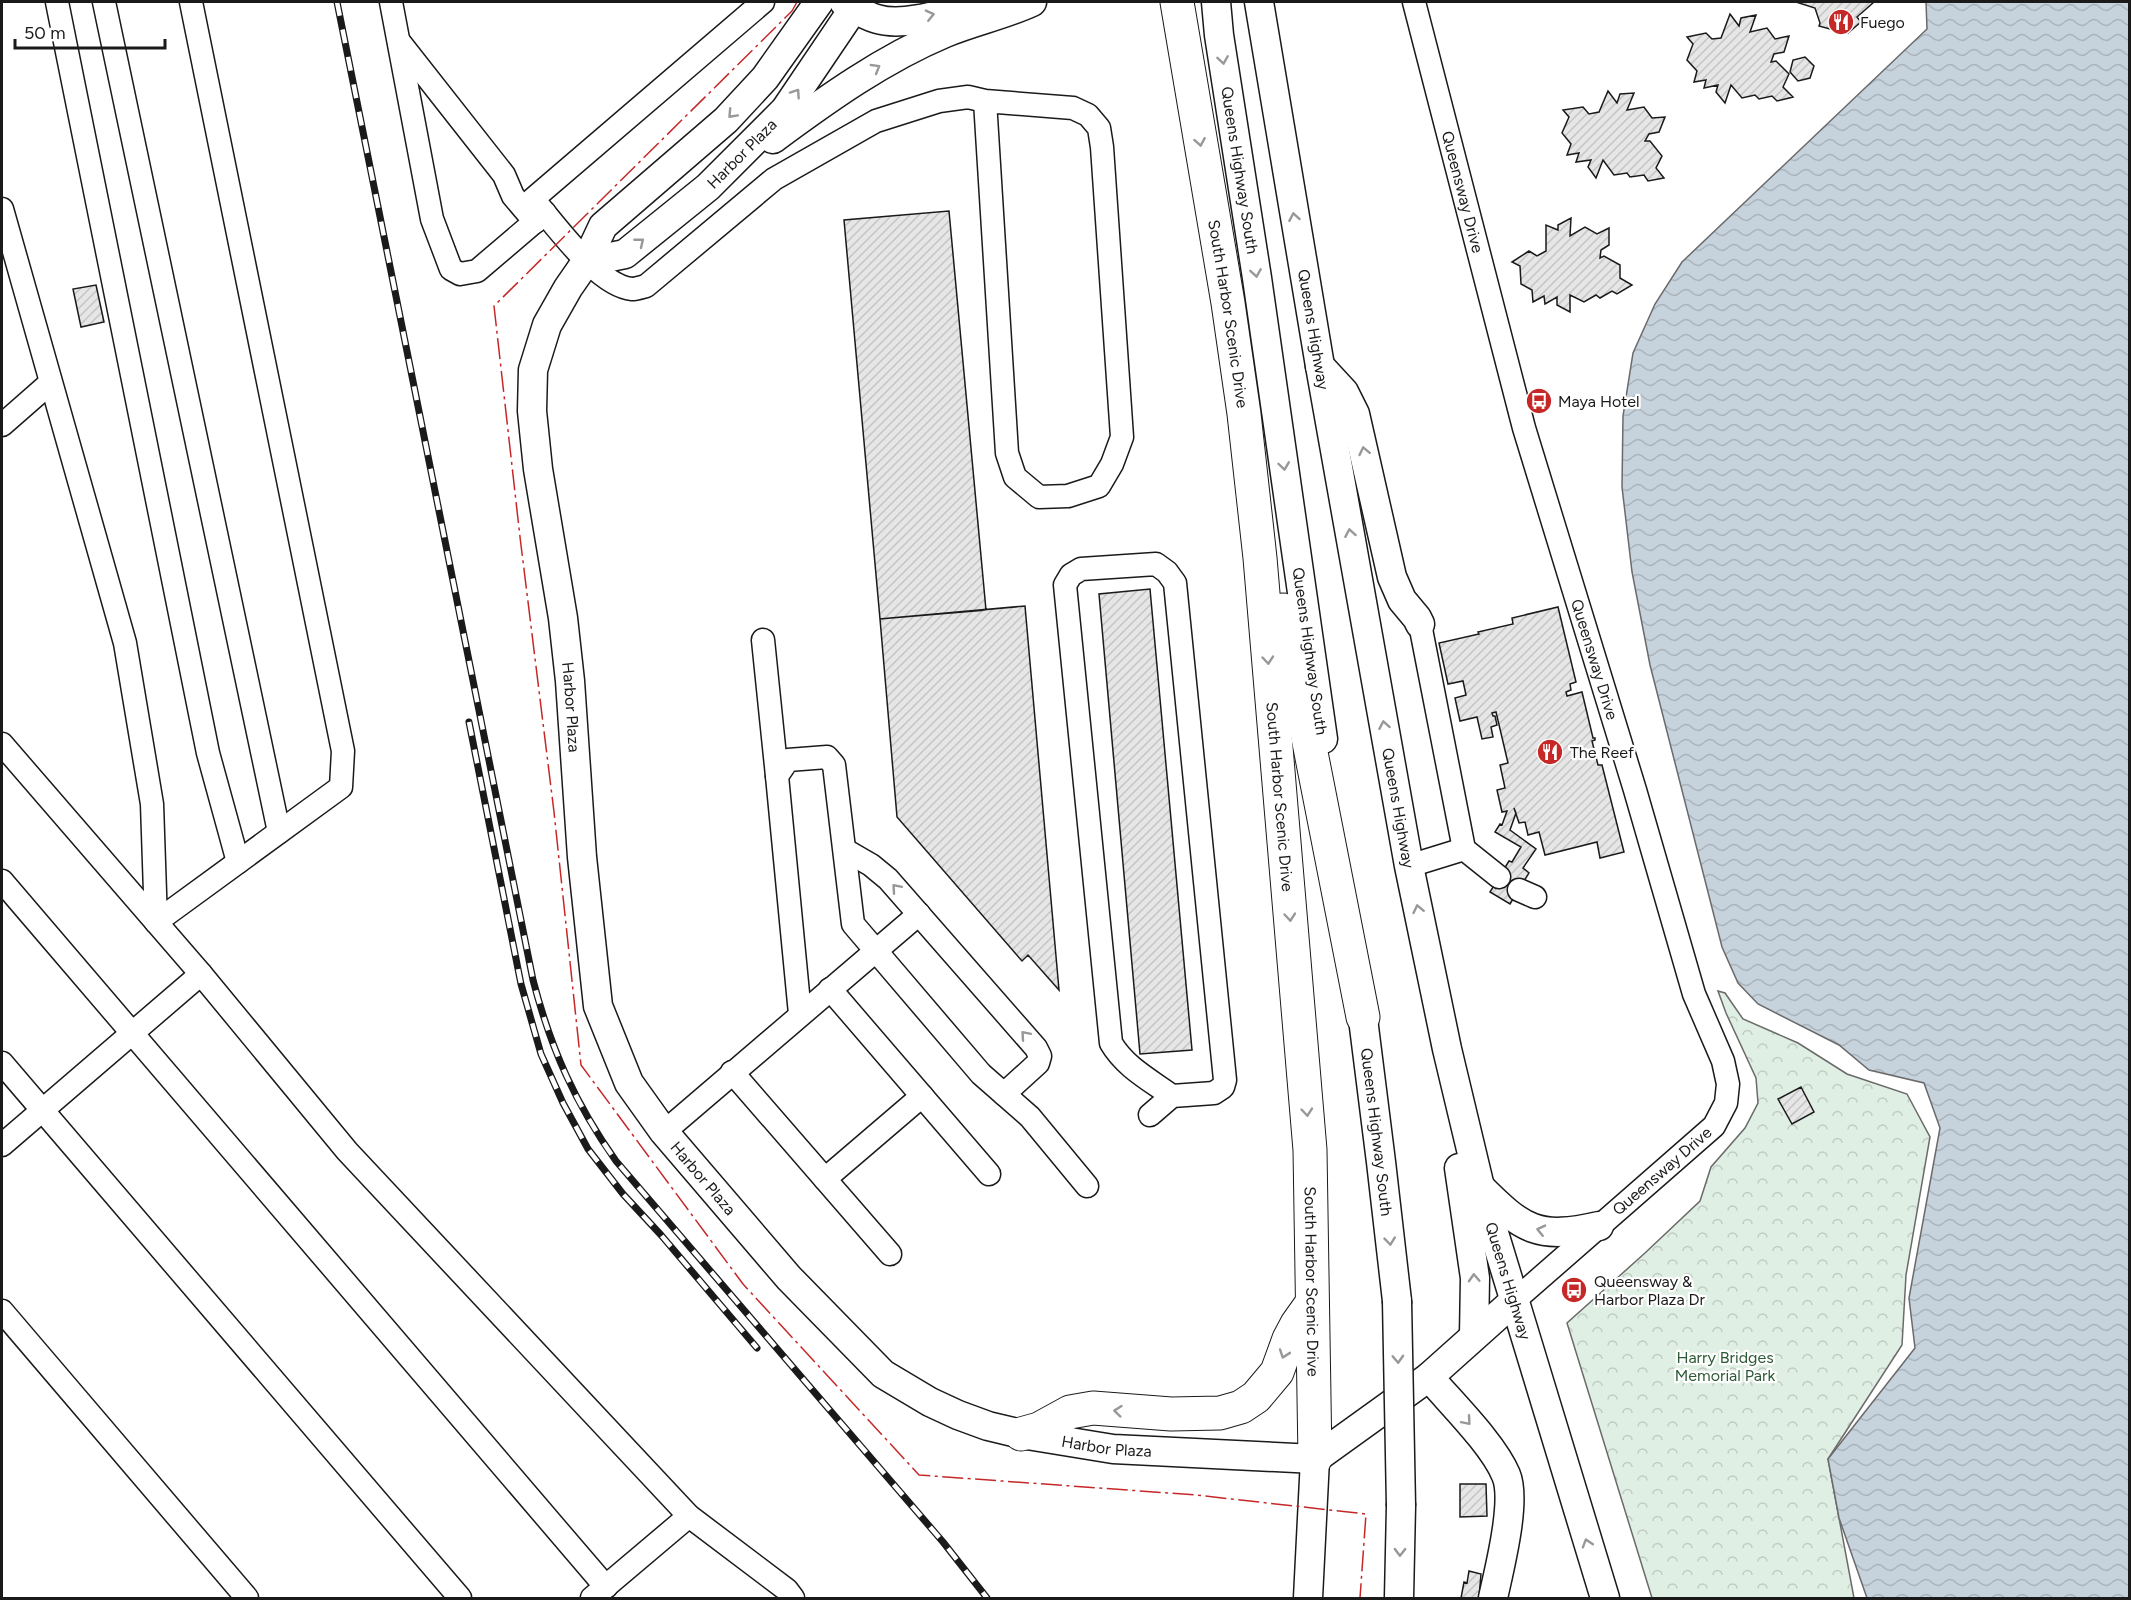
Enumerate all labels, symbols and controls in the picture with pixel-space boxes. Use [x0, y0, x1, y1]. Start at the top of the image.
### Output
restaurant icon: Fuego [1826, 7, 1856, 37]
one-way arrow [925, 10, 935, 23]
scale bar [15, 12, 165, 50]
place label: Fuego [1860, 13, 1905, 32]
text: 50 m [24, 22, 66, 44]
one-way arrow [1216, 55, 1228, 64]
one-way arrow [870, 64, 880, 76]
street label: Queens Highway South [1218, 85, 1263, 255]
one-way arrow [789, 89, 800, 100]
one-way arrow [728, 107, 739, 118]
street label: Harbor Plaza [703, 115, 780, 192]
street label: Queensway Drive [1438, 129, 1488, 255]
one-way arrow [1193, 137, 1206, 147]
one-way arrow [1288, 213, 1301, 223]
street label: South Harbor Scenic Drive [1205, 218, 1253, 409]
one-way arrow [633, 238, 644, 249]
one-way arrow [1250, 268, 1262, 278]
street label: Queens Highway [1294, 268, 1334, 392]
bus stop icon: Maya Hotel [1524, 386, 1554, 416]
place label: Maya Hotel [1558, 392, 1639, 411]
one-way arrow [1358, 446, 1371, 456]
one-way arrow [1278, 461, 1290, 471]
one-way arrow [1344, 529, 1357, 539]
street label: Queens Highway South [1289, 566, 1332, 736]
street label: Queensway Drive [1568, 597, 1622, 722]
one-way arrow [1262, 656, 1275, 665]
street label: Harbor Plaza [558, 661, 584, 753]
street label: South Harbor Scenic Drive [1263, 701, 1298, 893]
one-way arrow [1378, 721, 1391, 731]
restaurant icon: The Reef [1535, 737, 1565, 767]
place label: The Reef [1570, 743, 1634, 762]
street label: Queens Highway [1379, 746, 1419, 870]
one-way arrow [892, 884, 903, 895]
one-way arrow [1412, 904, 1425, 914]
one-way arrow [1284, 913, 1297, 922]
one-way arrow [1021, 1031, 1032, 1042]
street label: Queens Highway South [1357, 1047, 1397, 1217]
one-way arrow [1300, 1107, 1313, 1116]
street label: Queensway Drive [1609, 1123, 1716, 1219]
street label: Harbor Plaza [667, 1137, 740, 1219]
street label: South Harbor Scenic Drive [1301, 1186, 1323, 1377]
street label: Queens Highway [1482, 1220, 1536, 1343]
one-way arrow [1537, 1224, 1547, 1237]
one-way arrow [1383, 1236, 1396, 1245]
place label: Queensway & Harbor Plaza Dr [1594, 1272, 1706, 1309]
one-way arrow [1468, 1273, 1481, 1282]
bus stop icon: Queensway & Harbor Plaza Dr [1559, 1275, 1589, 1305]
one-way arrow [1279, 1348, 1292, 1358]
park label: Harry Bridges Memorial Park [1675, 1348, 1775, 1385]
one-way arrow [1392, 1355, 1405, 1364]
one-way arrow [1113, 1405, 1122, 1418]
one-way arrow [1460, 1415, 1471, 1425]
street label: Harbor Plaza [1060, 1431, 1152, 1460]
one-way arrow [1582, 1538, 1595, 1549]
one-way arrow [1394, 1548, 1406, 1557]

